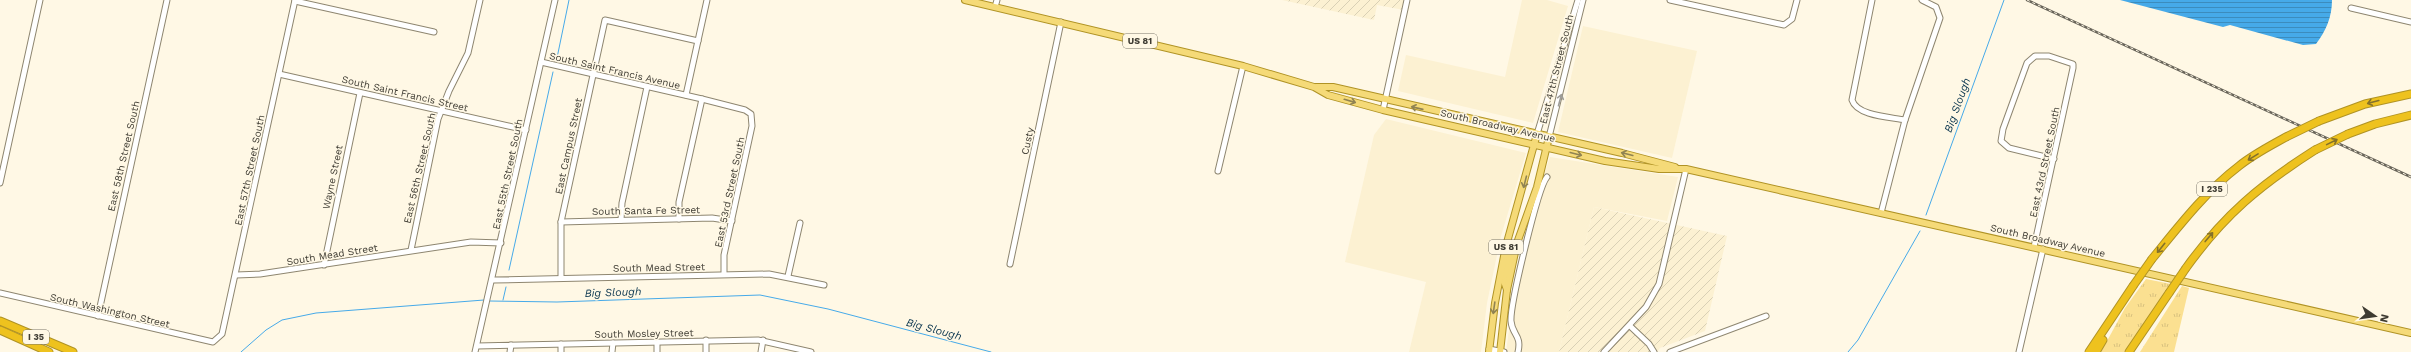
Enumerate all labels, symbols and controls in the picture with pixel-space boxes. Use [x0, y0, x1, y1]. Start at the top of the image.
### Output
street label: East 47th Street South [1538, 13, 1575, 125]
road number: US 81 [1123, 34, 1157, 48]
street label: South Saint Francis Avenue [548, 50, 682, 91]
street label: South Saint Francis Street [341, 74, 470, 114]
water label: Big Slough [1942, 76, 1973, 134]
one-way arrow [1557, 93, 1564, 106]
street label: East Campus Street [553, 96, 584, 195]
one-way arrow [1343, 98, 1356, 105]
one-way arrow [2367, 99, 2380, 106]
street label: East 58th Street South [105, 100, 142, 212]
one-way arrow [1411, 104, 1424, 111]
street label: East 43rd Street South [2027, 106, 2062, 218]
street label: South Broadway Avenue [1439, 107, 1557, 144]
street label: East 56th Street South [401, 112, 438, 224]
street label: East 57th Street South [232, 114, 267, 226]
street label: East 55th Street South [490, 118, 525, 230]
street label: Custy [1019, 126, 1036, 156]
street label: East 53rd Street South [712, 136, 747, 248]
one-way arrow [2325, 138, 2337, 145]
street label: Wayne Street [320, 143, 345, 210]
one-way arrow [1569, 150, 1582, 158]
one-way arrow [1621, 150, 1634, 157]
one-way arrow [2248, 153, 2259, 161]
one-way arrow [1521, 175, 1528, 188]
road number: I 235 [2197, 182, 2227, 196]
street label: South Santa Fe Street [592, 204, 701, 217]
street label: South Broadway Avenue [1989, 222, 2107, 259]
one-way arrow [2205, 232, 2214, 243]
road number: US 81 [1489, 240, 1523, 254]
street label: South Mead Street [286, 242, 379, 267]
one-way arrow [2157, 243, 2165, 254]
street label: South Mead Street [613, 261, 706, 274]
water label: Big Slough [584, 285, 642, 300]
street label: South Washington Street [49, 291, 172, 330]
north arrow [2355, 296, 2395, 336]
one-way arrow [1490, 301, 1498, 314]
text: N [2377, 313, 2392, 324]
water label: Big Slough [905, 316, 963, 343]
street label: South Mosley Street [594, 327, 694, 340]
road number: I 35 [23, 330, 49, 344]

